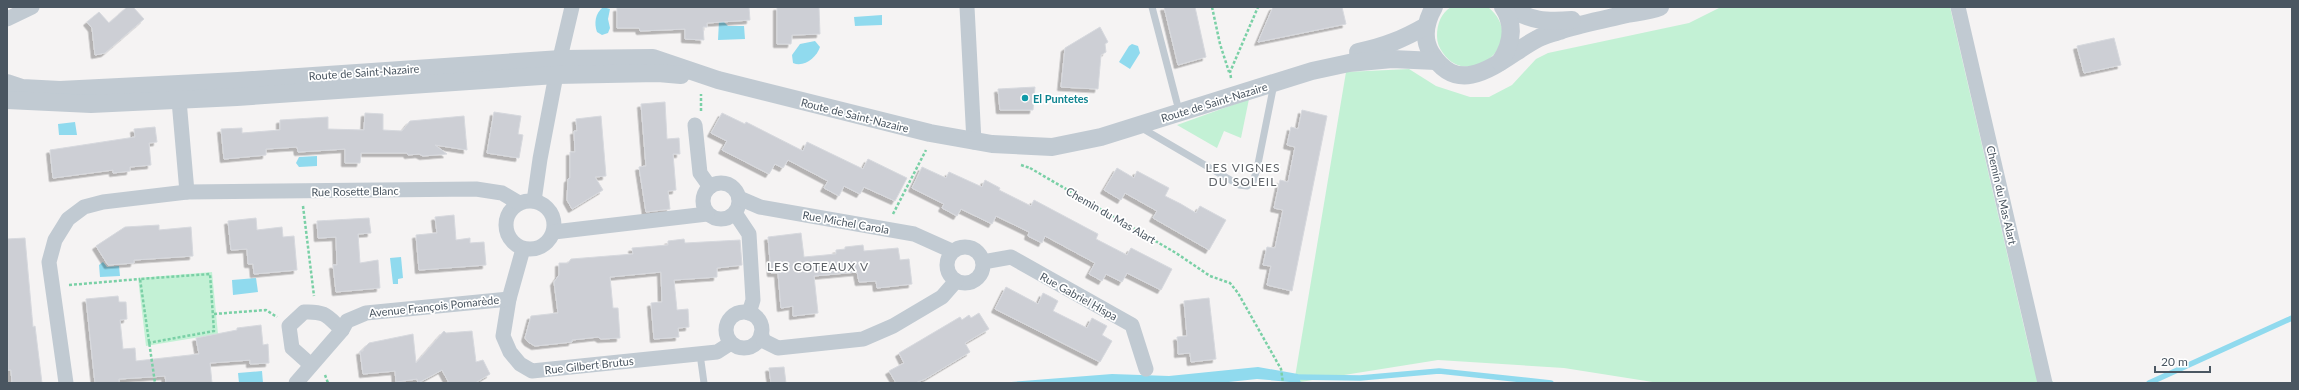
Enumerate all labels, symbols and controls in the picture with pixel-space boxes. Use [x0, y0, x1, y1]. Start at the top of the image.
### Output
street label: Route de Saint-Nazaire [308, 62, 420, 82]
street label: Route de Saint-Nazaire [1159, 80, 1269, 124]
place label: El Puntetes [1033, 92, 1089, 105]
marker: El Puntetes [1020, 93, 1030, 103]
street label: Route de Saint-Nazaire [800, 95, 910, 135]
street label: Chemin du Mas Alart [1984, 144, 2020, 246]
district label: LES VIGNES DU SOLEIL [1205, 160, 1281, 189]
street label: Rue Rosette Blanc [311, 184, 399, 198]
street label: Chemin du Mas Alart [1064, 184, 1158, 246]
street label: Rue Michel Carola [802, 208, 890, 236]
district label: LES COTEAUX V [767, 259, 869, 274]
street label: Rue Gabriel Hispa [1038, 269, 1120, 323]
street label: Avenue François Pomarède [368, 293, 500, 319]
scale bar [2155, 348, 2210, 374]
street label: Rue Gilbert Brutus [544, 354, 634, 376]
text: 20 m [2161, 354, 2188, 369]

